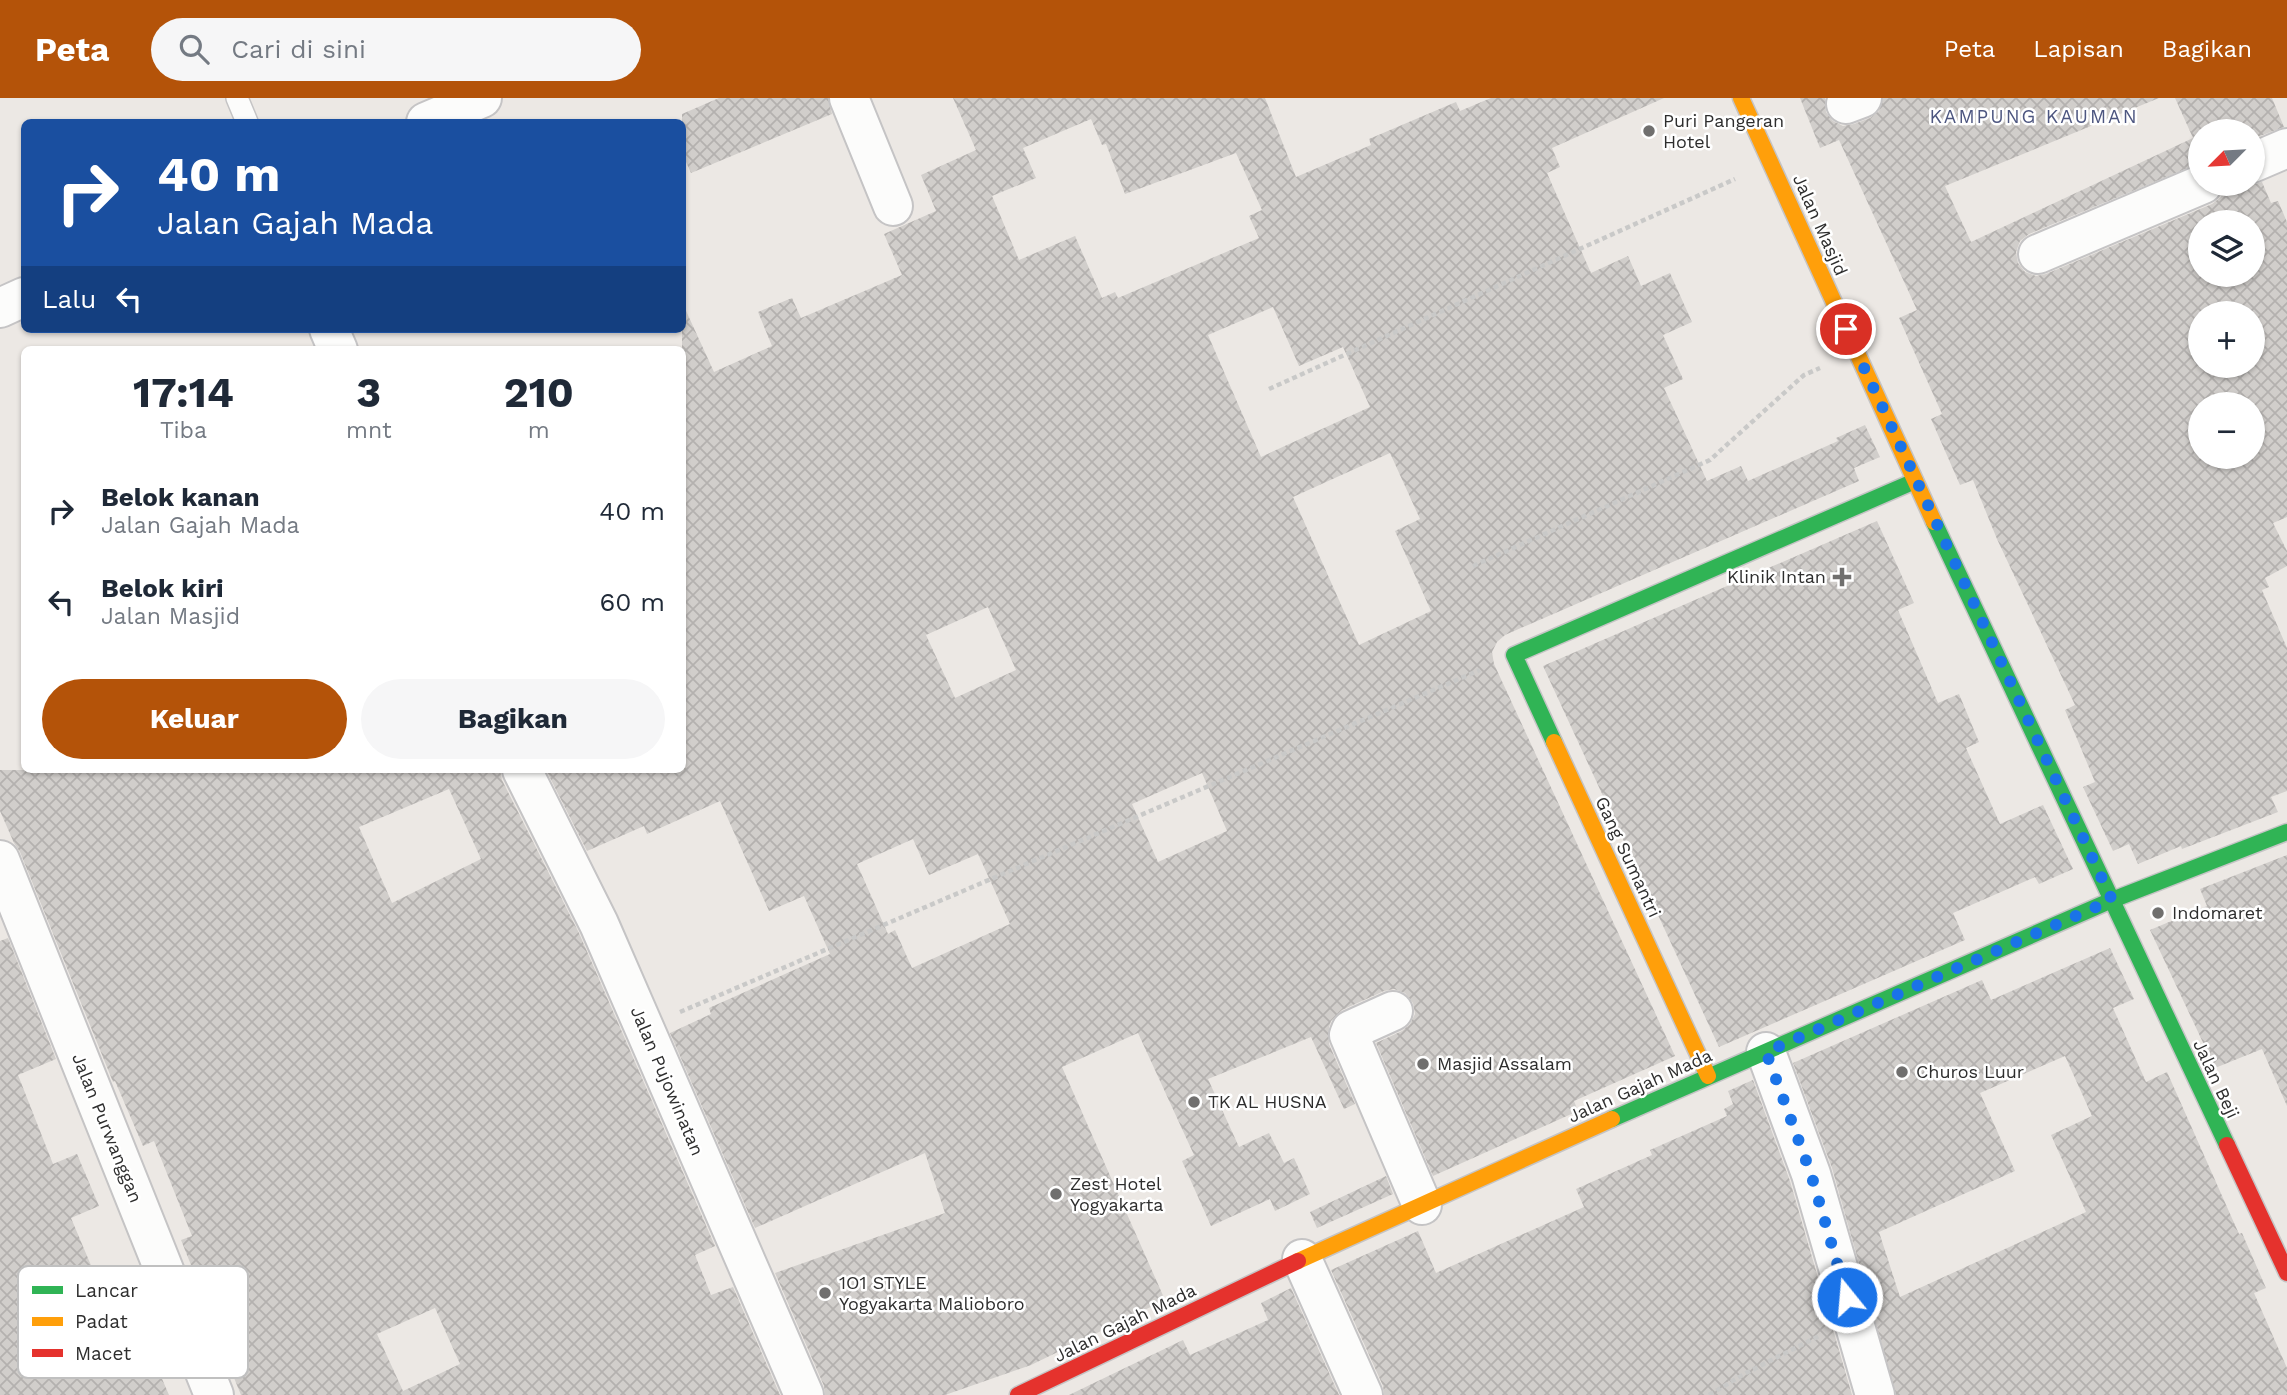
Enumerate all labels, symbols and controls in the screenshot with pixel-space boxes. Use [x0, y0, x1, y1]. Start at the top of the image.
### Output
search box [151, 18, 641, 81]
text: Peta [35, 30, 109, 69]
icon: search [175, 30, 213, 68]
text: Cari di sini [231, 34, 366, 64]
text: Peta [1944, 35, 1995, 63]
text: Lapisan [2033, 35, 2124, 63]
text: Bagikan [2162, 35, 2252, 63]
district label: KAMPUNG KAUMAN [1929, 105, 2139, 128]
place label: Puri Pangeran Hotel [1663, 110, 1784, 152]
north arrow [2188, 119, 2264, 196]
map controls [2188, 119, 2265, 469]
marker: Puri Pangeran Hotel [1641, 123, 1657, 139]
text: 40 m [157, 145, 280, 203]
icon: right [42, 147, 133, 238]
street label: Jalan Masjid [1789, 171, 1852, 279]
text: Jalan Gajah Mada [157, 204, 433, 242]
button: layers [2188, 210, 2265, 287]
icon: left [110, 280, 148, 318]
text: Lalu [42, 284, 96, 314]
pin [1816, 299, 1876, 359]
button: + [2188, 301, 2265, 378]
icon: arrive [1827, 310, 1865, 348]
text: 17:14 [133, 368, 234, 417]
text: 3 [356, 368, 381, 417]
text: 210 [504, 368, 574, 417]
button: − [2188, 392, 2265, 469]
text: Tiba [160, 417, 207, 444]
text: mnt [346, 417, 392, 444]
text: m [528, 417, 550, 444]
text: Belok kanan [101, 482, 260, 512]
icon: right [42, 492, 80, 530]
text: 40 m [599, 496, 665, 526]
text: Jalan Gajah Mada [101, 512, 300, 539]
place label: Klinik Intan [1727, 566, 1826, 587]
marker: Klinik Intan [1832, 567, 1852, 587]
text: Belok kiri [101, 573, 224, 603]
icon: left [42, 583, 80, 621]
text: 60 m [599, 587, 665, 617]
text: Jalan Masjid [101, 603, 240, 630]
button: Keluar [42, 679, 347, 759]
button: Bagikan [361, 679, 665, 759]
street label: Gang Sumantri [1591, 793, 1666, 920]
place label: Indomaret [2172, 902, 2263, 923]
marker: Indomaret [2150, 905, 2166, 921]
street label: Jalan Pujowinatan [627, 1003, 708, 1159]
street label: Jalan Beji [2189, 1036, 2244, 1122]
street label: Jalan Gajah Mada [1565, 1044, 1715, 1127]
street label: Jalan Purwanggan [68, 1050, 147, 1206]
place label: Masjid Assalam [1437, 1053, 1572, 1074]
marker: Masjid Assalam [1415, 1056, 1431, 1072]
place label: Churos Luur [1916, 1061, 2024, 1082]
marker: Churos Luur [1894, 1064, 1910, 1080]
place label: TK AL HUSNA [1208, 1091, 1327, 1112]
marker: TK AL HUSNA [1186, 1094, 1202, 1110]
place label: Zest Hotel Yogyakarta [1070, 1173, 1163, 1215]
marker: Zest Hotel Yogyakarta [1048, 1186, 1064, 1202]
position arrow [1810, 1260, 1884, 1334]
legend [18, 1266, 248, 1378]
place label: 1O1 STYLE Yogyakarta Malioboro [839, 1272, 1025, 1314]
text: Lancar [75, 1279, 138, 1302]
street label: Jalan Gajah Mada [1050, 1279, 1199, 1366]
marker: 1O1 STYLE Yogyakarta Malioboro [817, 1285, 833, 1301]
text: Padat [75, 1310, 128, 1333]
text: Macet [75, 1342, 131, 1365]

